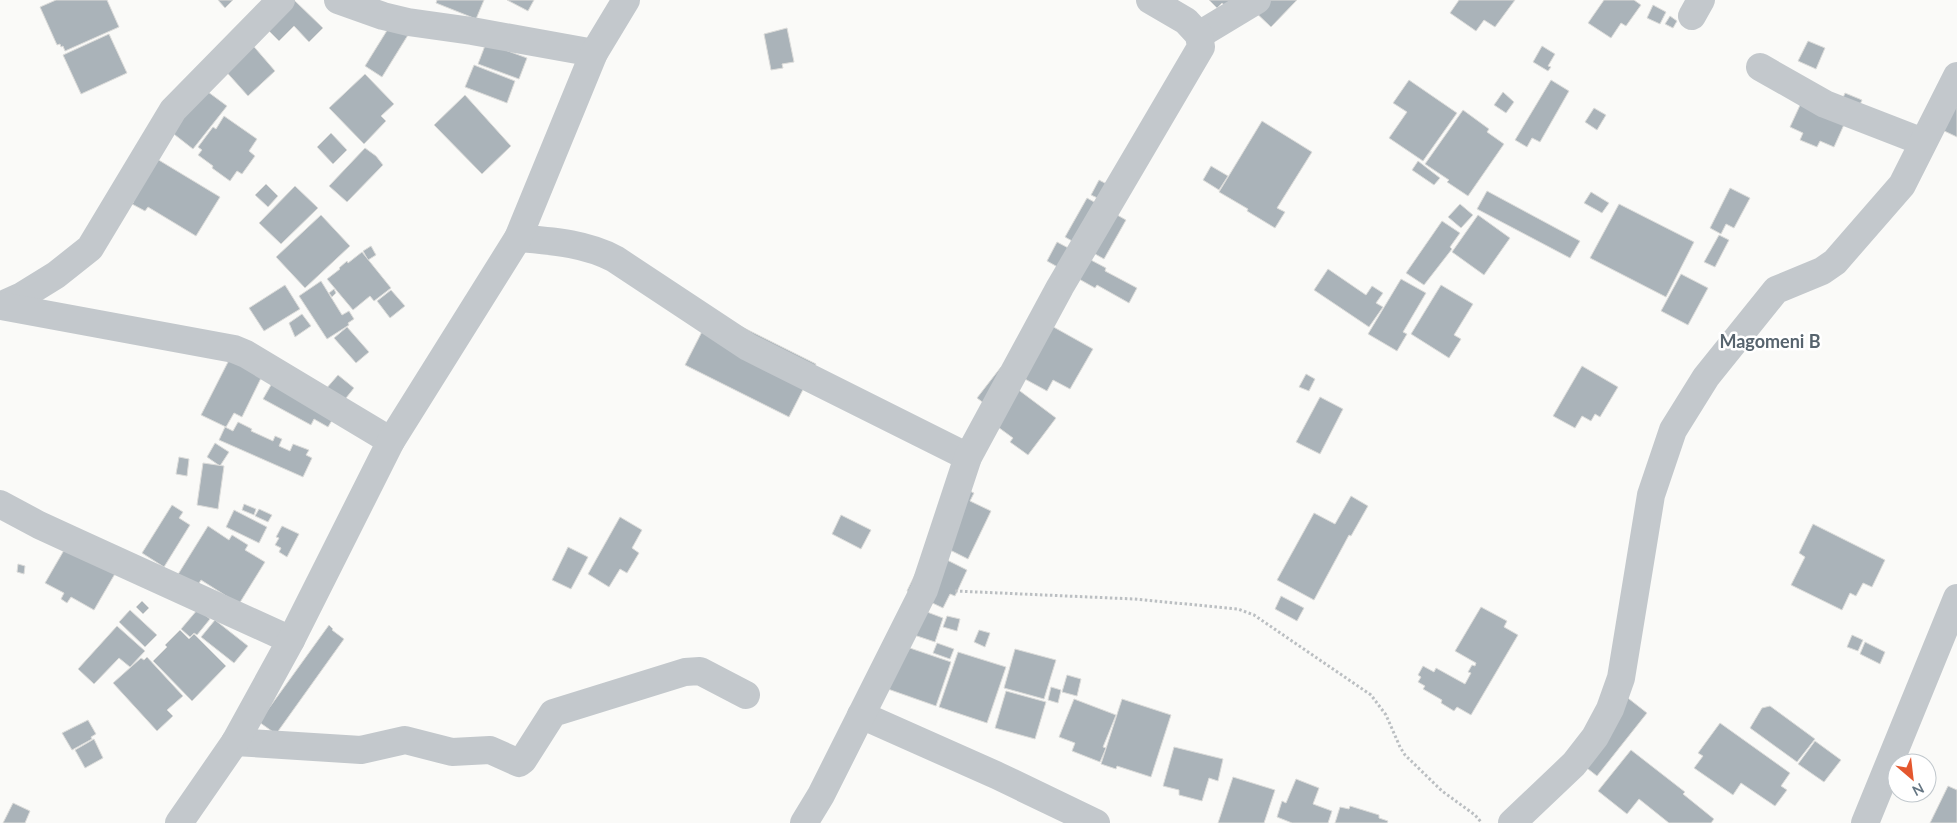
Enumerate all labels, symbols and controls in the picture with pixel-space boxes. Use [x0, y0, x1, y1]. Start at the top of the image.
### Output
district label: Magomeni B [1719, 330, 1821, 352]
north arrow [1887, 753, 1937, 803]
text: N [1910, 780, 1927, 800]

